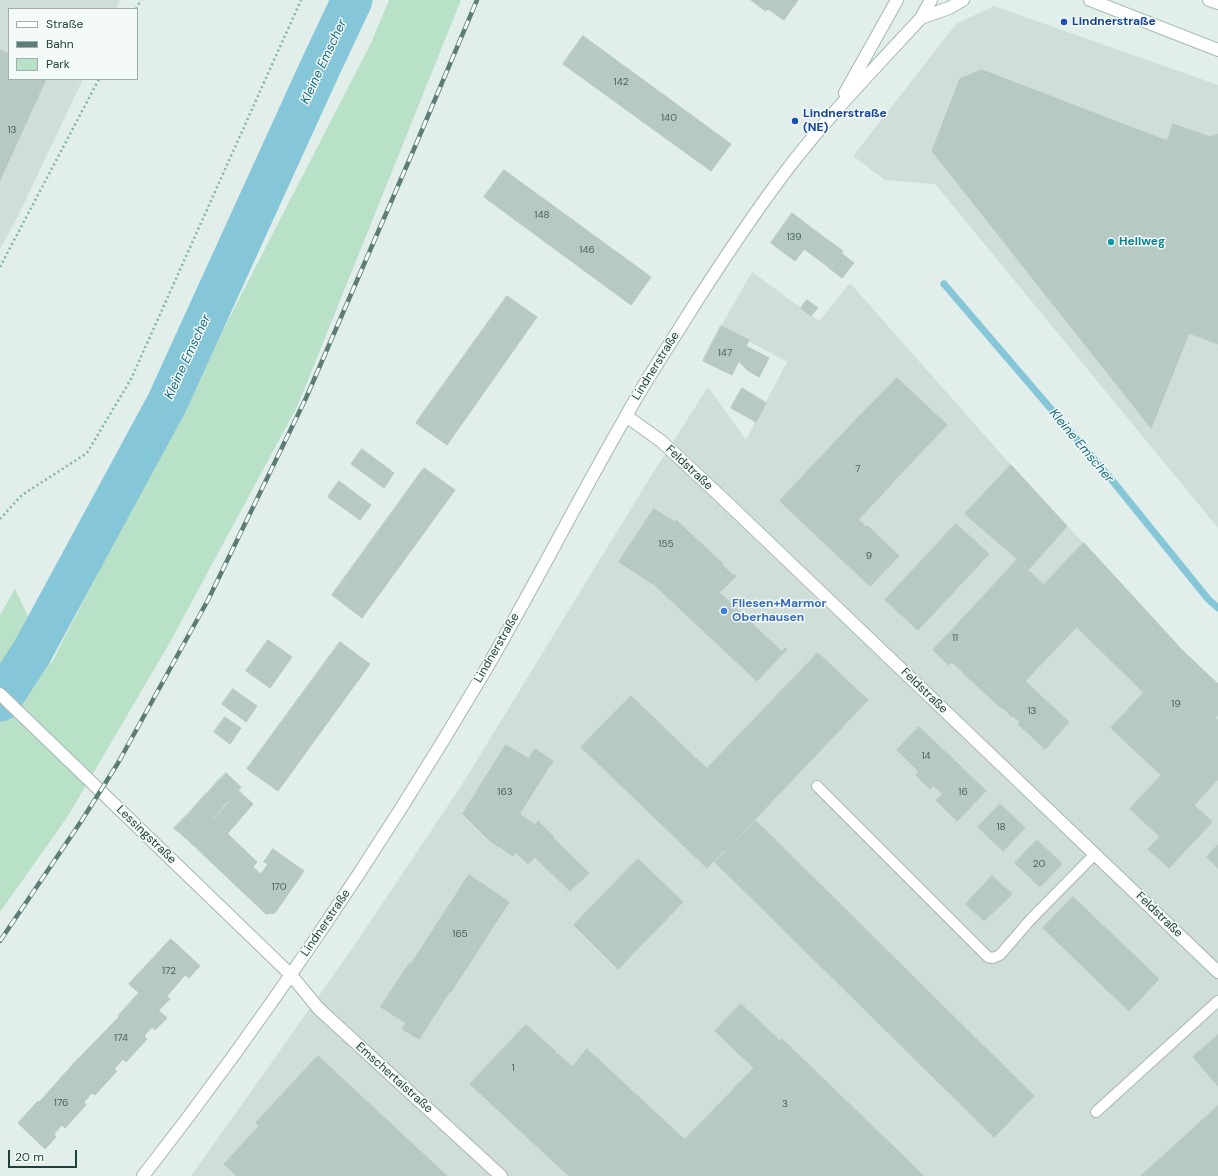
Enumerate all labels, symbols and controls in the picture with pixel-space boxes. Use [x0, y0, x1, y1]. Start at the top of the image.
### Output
legend [8, 8, 138, 80]
place label: Lindnerstraße [1072, 15, 1156, 29]
text: Straße [46, 16, 83, 32]
water label: Kleine Emscher [298, 17, 350, 107]
marker: Lindnerstraße [1059, 17, 1069, 27]
text: Bahn [46, 36, 74, 52]
text: Park [46, 56, 70, 72]
house number: 142 [614, 76, 628, 88]
place label: Lindnerstraße (NE) [803, 107, 887, 135]
house number: 140 [661, 112, 677, 124]
marker: Lindnerstraße (NE) [790, 116, 800, 126]
house number: 13 [7, 124, 17, 136]
house number: 148 [534, 209, 550, 221]
house number: 139 [786, 231, 802, 243]
place label: Hellweg [1119, 235, 1165, 249]
marker: Hellweg [1106, 237, 1116, 247]
house number: 146 [579, 244, 595, 256]
water label: Kleine Emscher [162, 312, 214, 402]
street label: Lindnerstraße [629, 329, 683, 403]
house number: 147 [718, 347, 732, 359]
water label: Kleine Emscher [1046, 406, 1116, 486]
street label: Feldstraße [662, 443, 716, 493]
house number: 7 [855, 463, 861, 475]
house number: 155 [658, 538, 674, 550]
house number: 9 [866, 550, 872, 562]
place label: Fliesen+Marmor Oberhausen [732, 597, 826, 625]
marker: Fliesen+Marmor Oberhausen [719, 606, 729, 616]
street label: Lindnerstraße [471, 611, 523, 685]
house number: 11 [952, 632, 958, 644]
street label: Feldstraße [898, 665, 950, 717]
house number: 19 [1171, 698, 1181, 710]
house number: 13 [1027, 705, 1037, 717]
house number: 14 [921, 750, 931, 762]
house number: 163 [497, 786, 513, 798]
house number: 16 [958, 786, 968, 798]
street label: Lessingstraße [113, 803, 179, 867]
house number: 18 [996, 821, 1006, 833]
house number: 20 [1033, 858, 1045, 870]
house number: 170 [271, 881, 287, 893]
street label: Lindnerstraße [298, 887, 354, 959]
street label: Feldstraße [1133, 889, 1185, 941]
house number: 165 [452, 928, 468, 940]
house number: 172 [162, 965, 176, 977]
house number: 174 [114, 1032, 128, 1044]
street label: Emschertalstraße [353, 1040, 435, 1116]
house number: 1 [511, 1062, 515, 1074]
house number: 176 [54, 1097, 68, 1109]
house number: 3 [782, 1098, 788, 1110]
scale bar [10, 1142, 79, 1168]
text: 20 m [15, 1149, 44, 1165]

